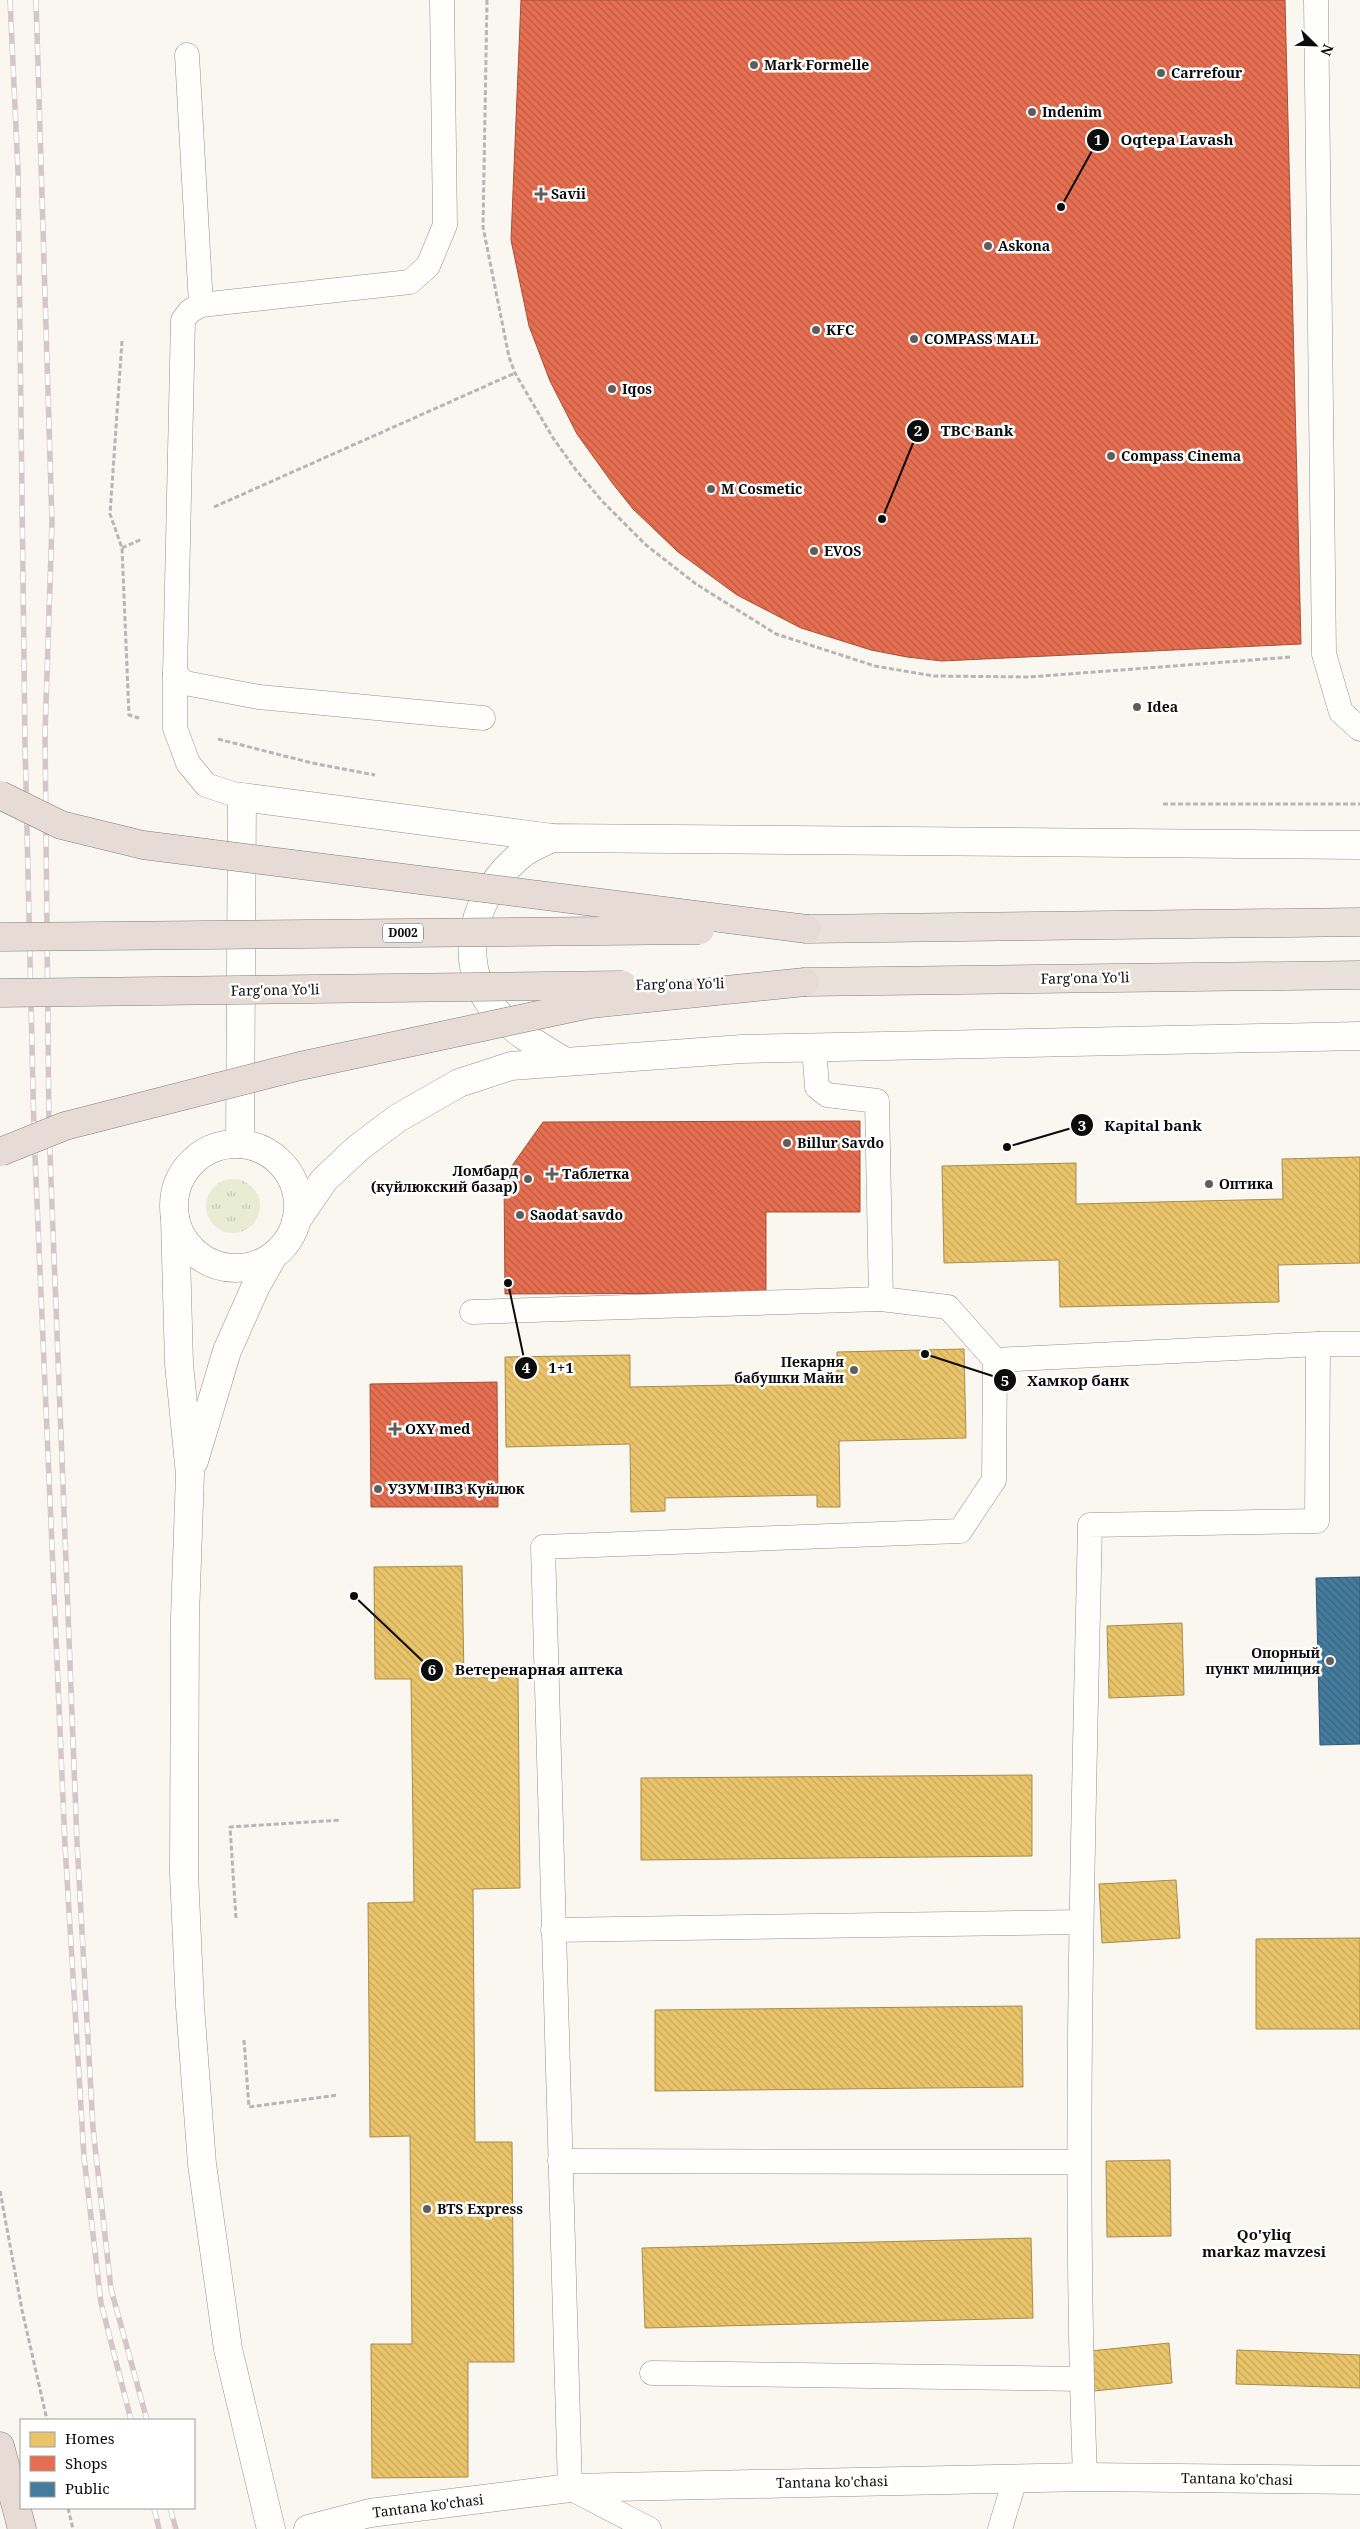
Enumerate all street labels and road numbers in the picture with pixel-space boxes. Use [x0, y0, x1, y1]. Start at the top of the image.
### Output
road number: D002 [383, 924, 423, 942]
street label: Farg'ona Yo'li [1040, 967, 1130, 988]
street label: Farg'ona Yo'li [635, 973, 725, 994]
street label: Farg'ona Yo'li [230, 979, 320, 1000]
street label: Tantana ko'chasi [1181, 2468, 1294, 2489]
street label: Tantana ko'chasi [776, 2471, 889, 2492]
street label: Tantana ko'chasi [371, 2489, 485, 2522]

